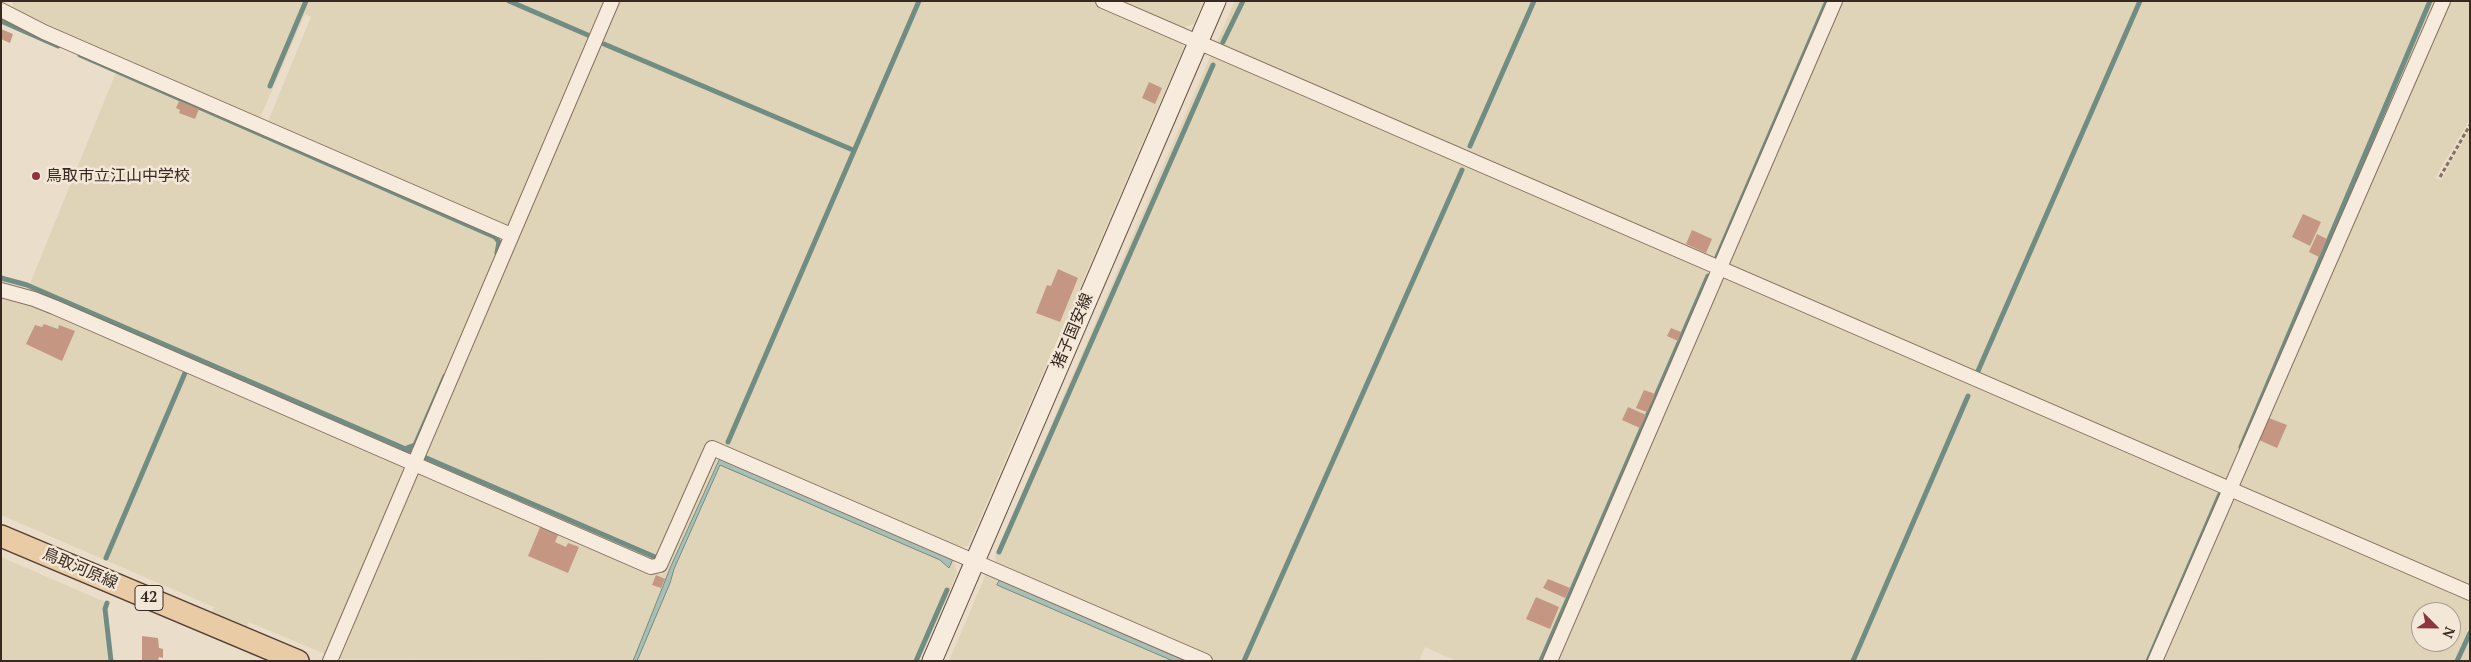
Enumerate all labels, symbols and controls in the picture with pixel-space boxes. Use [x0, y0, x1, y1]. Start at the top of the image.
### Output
place label: 鳥取市立江山中学校 [46, 166, 190, 186]
marker: 鳥取市立江山中学校 [30, 170, 42, 182]
street label: 猪子国安線 [1049, 290, 1097, 372]
street label: 鳥取河原線 [39, 545, 121, 593]
road number: 42 [135, 586, 163, 610]
north arrow [2411, 602, 2461, 652]
text: N [2439, 624, 2460, 641]

